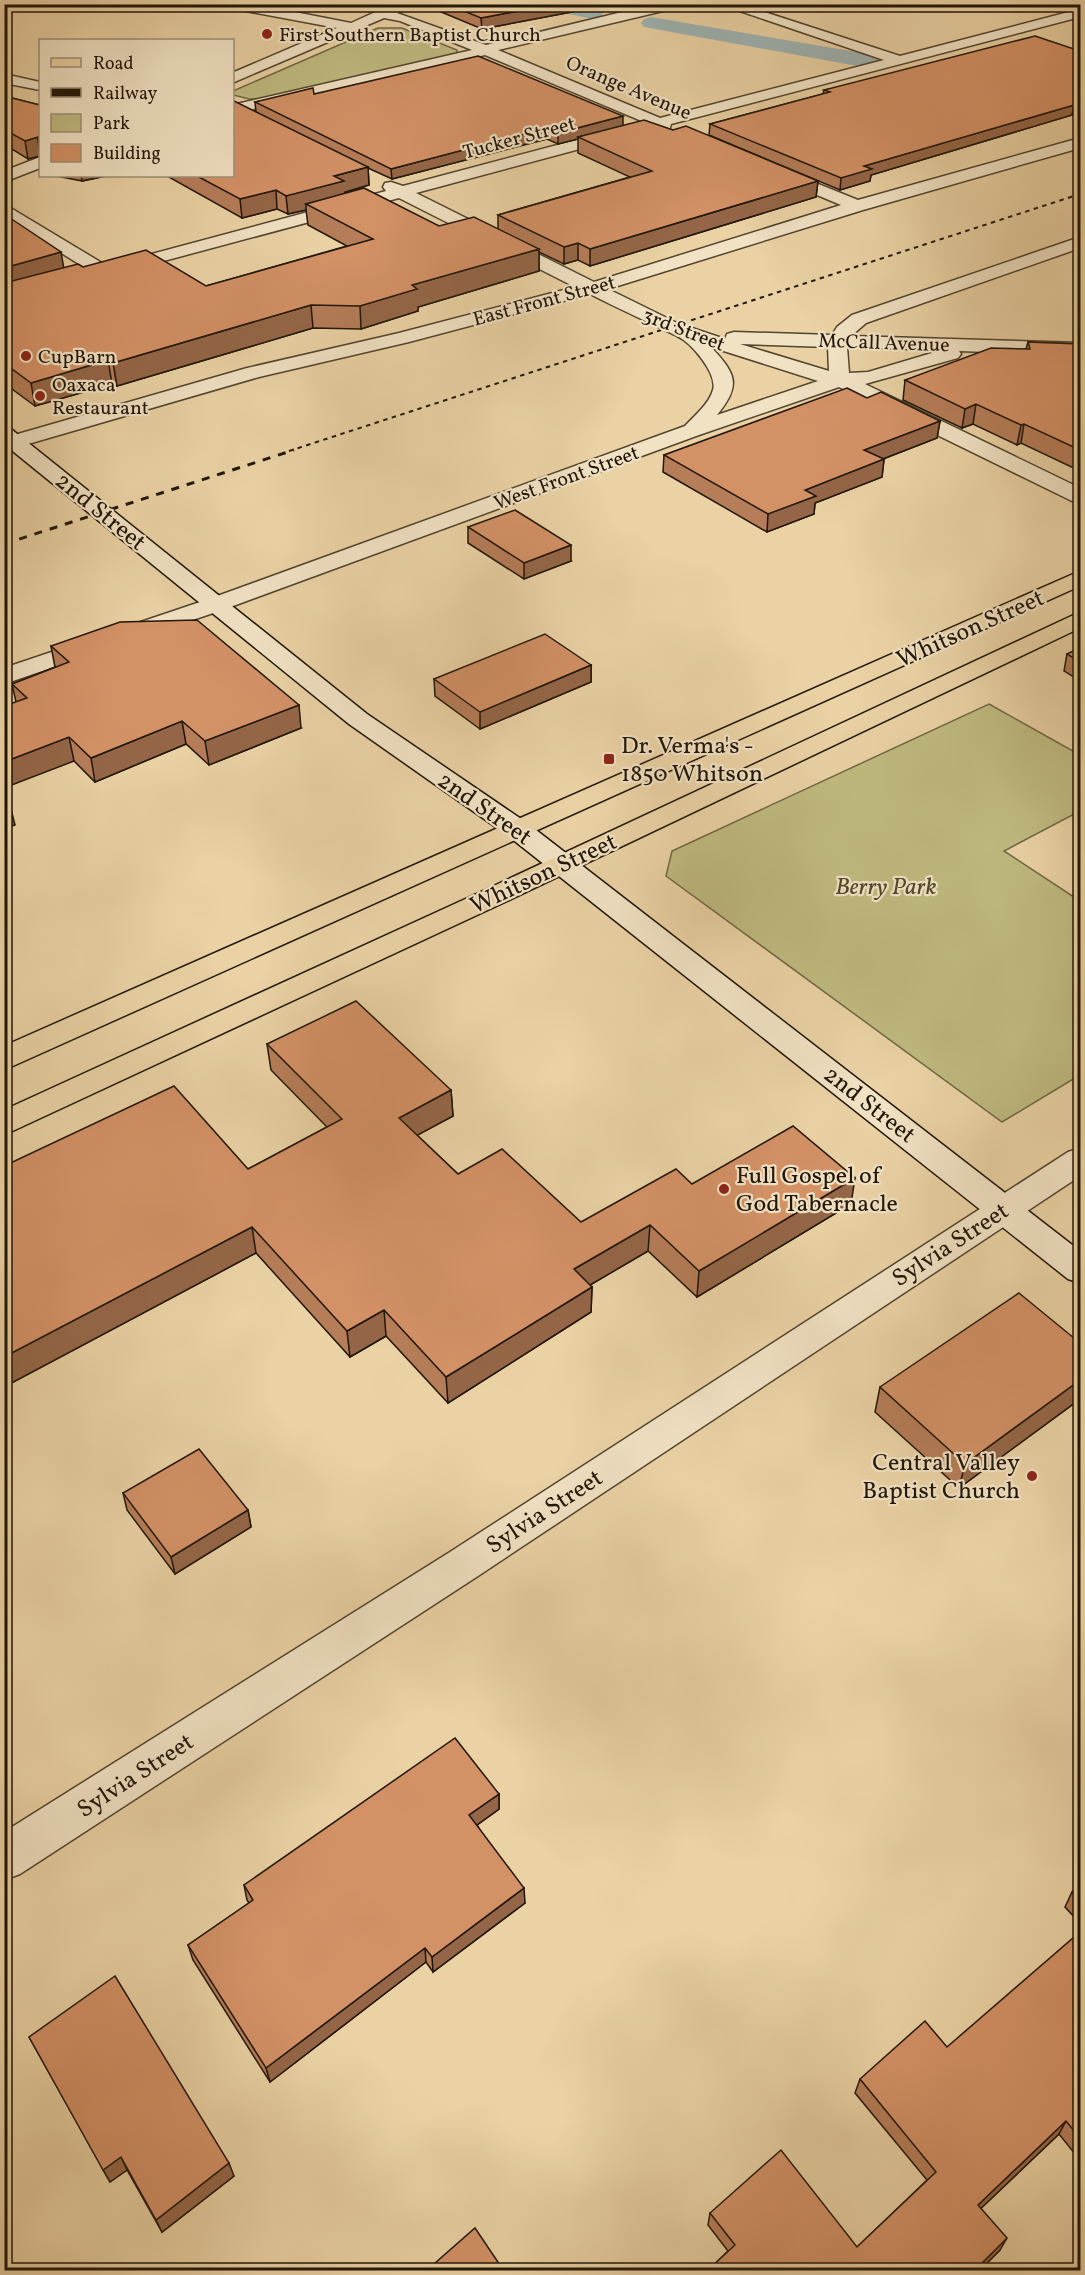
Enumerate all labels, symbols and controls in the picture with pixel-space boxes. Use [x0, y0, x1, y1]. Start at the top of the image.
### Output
place label: First Southern Baptist Church [279, 22, 541, 50]
marker: First Southern Baptist Church [260, 27, 274, 41]
legend [39, 39, 234, 177]
street label: Orange Avenue [561, 50, 695, 128]
text: Road [93, 52, 134, 77]
text: Railway [93, 82, 157, 107]
street label: Tucker Street [460, 110, 579, 167]
text: Park [93, 112, 130, 137]
text: Building [93, 142, 161, 167]
street label: East Front Street [470, 269, 619, 334]
street label: 3rd Street [638, 302, 729, 359]
street label: McCall Avenue [818, 328, 950, 360]
place label: CupBarn [38, 344, 117, 372]
marker: CupBarn [19, 349, 33, 363]
place label: Oaxaca Restaurant [52, 372, 149, 423]
marker: Oaxaca Restaurant [33, 389, 47, 403]
street label: West Front Street [490, 440, 643, 518]
street label: 2nd Street [47, 465, 153, 560]
street label: Whitson Street [891, 582, 1050, 678]
place label: Dr. Verma's - 1850 Whitson [621, 730, 763, 792]
marker: Dr. Verma's - 1850 Whitson [602, 752, 616, 766]
street label: 2nd Street [430, 765, 538, 855]
street label: Whitson Street [465, 826, 623, 924]
park label: Berry Park [835, 871, 937, 905]
street label: 2nd Street [816, 1059, 922, 1152]
place label: Full Gospel of God Tabernacle [736, 1160, 898, 1222]
marker: Full Gospel of God Tabernacle [717, 1182, 731, 1196]
street label: Sylvia Street [886, 1195, 1016, 1296]
place label: Central Valley Baptist Church [862, 1447, 1020, 1509]
street label: Sylvia Street [480, 1462, 610, 1563]
marker: Central Valley Baptist Church [1025, 1469, 1039, 1483]
street label: Sylvia Street [71, 1726, 201, 1827]

